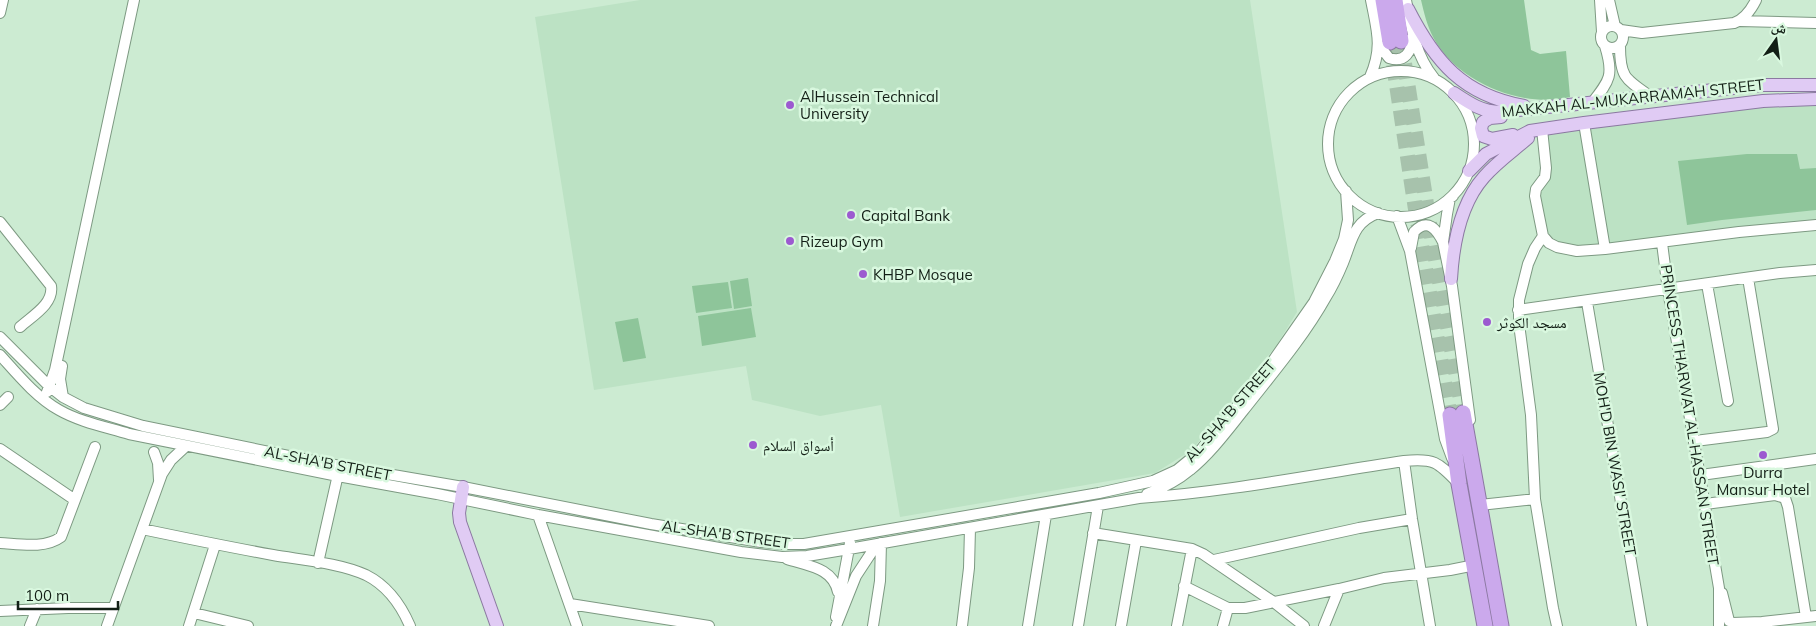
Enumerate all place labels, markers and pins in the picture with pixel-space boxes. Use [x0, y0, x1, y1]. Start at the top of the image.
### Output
place label: AlHussein Technical University [800, 87, 939, 123]
marker: AlHussein Technical University [784, 99, 796, 111]
place label: Capital Bank [861, 206, 950, 225]
marker: Capital Bank [845, 209, 857, 221]
place label: Rizeup Gym [800, 232, 883, 251]
marker: Rizeup Gym [784, 235, 796, 247]
place label: KHBP Mosque [873, 265, 973, 284]
marker: KHBP Mosque [857, 268, 869, 280]
place label: مسجد الكوثر [1496, 313, 1567, 332]
marker: مسجد الكوثر [1481, 316, 1493, 328]
place label: أسواق السلام [763, 436, 834, 456]
marker: أسواق السلام [747, 439, 759, 451]
marker: Durra Mansur Hotel [1757, 449, 1769, 461]
place label: Durra Mansur Hotel [1716, 463, 1810, 499]

